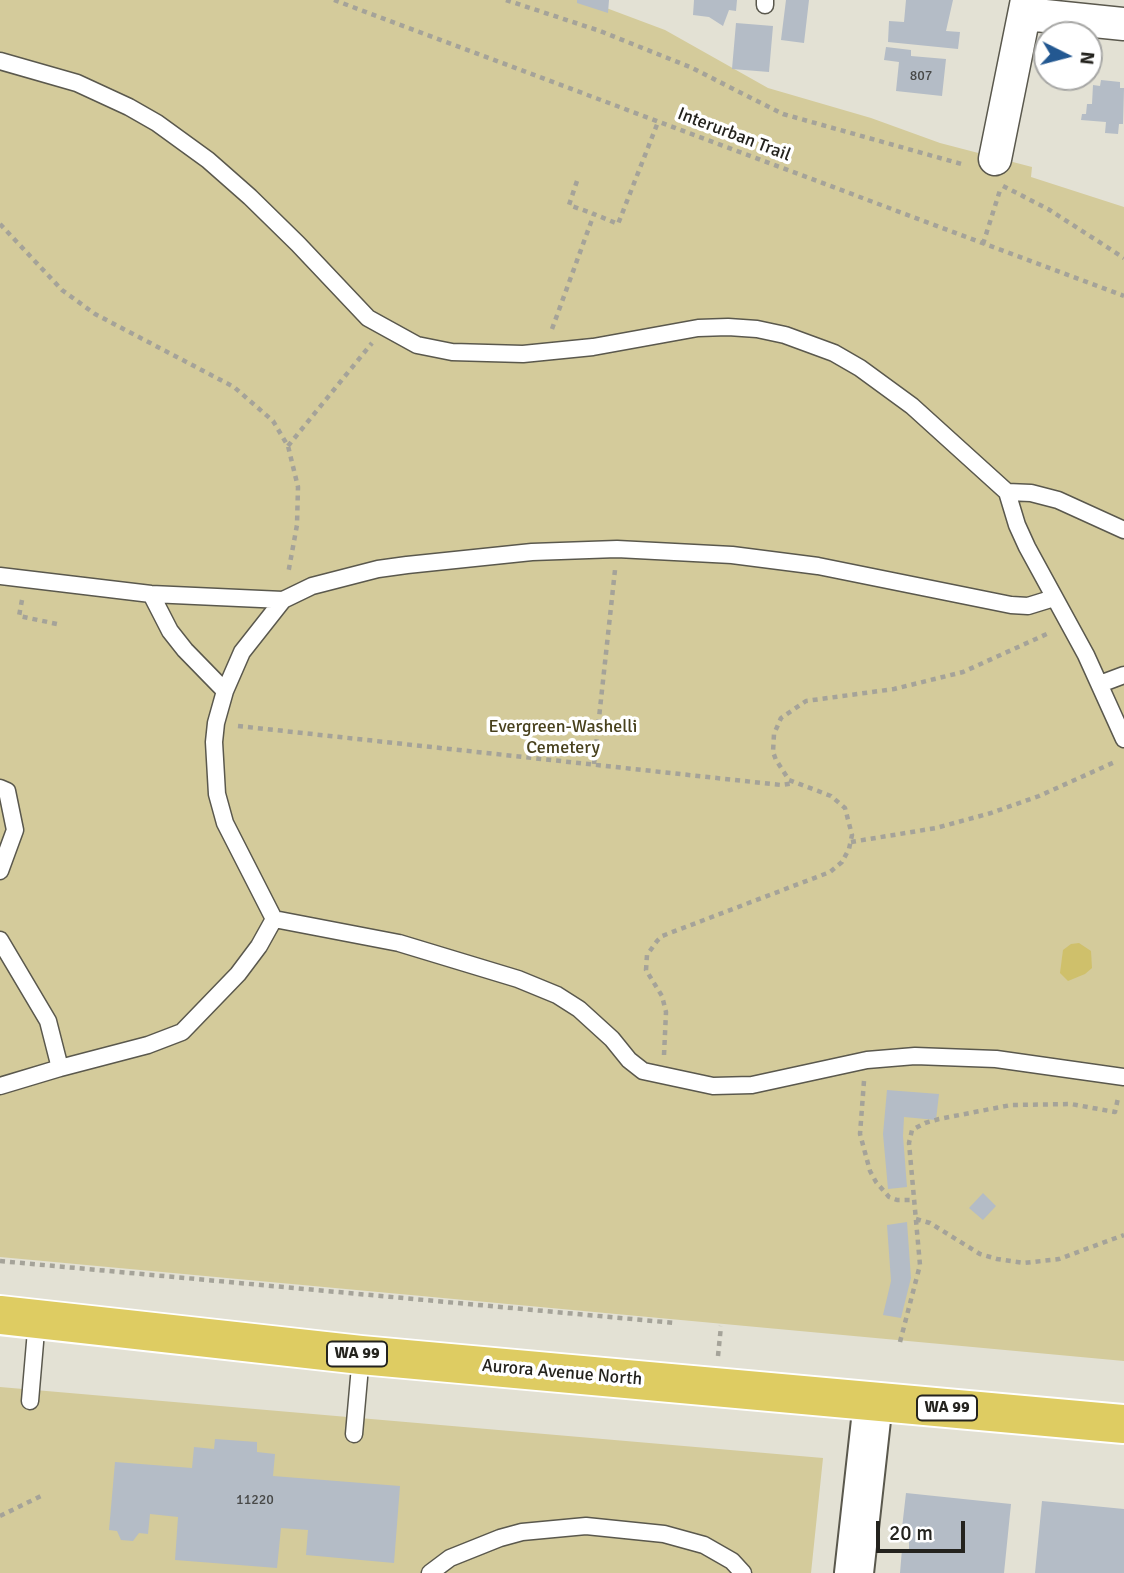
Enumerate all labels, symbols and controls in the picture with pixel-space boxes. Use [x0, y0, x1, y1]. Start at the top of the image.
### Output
north arrow [1033, 21, 1103, 91]
text: N [1074, 50, 1100, 66]
house number: 807 [910, 68, 932, 84]
street label: Interurban Trail [674, 103, 794, 167]
park label: Evergreen-Washelli Cemetery [489, 716, 637, 758]
road number: WA 99 [327, 1342, 387, 1366]
street label: Aurora Avenue North [481, 1355, 643, 1391]
road number: WA 99 [917, 1396, 977, 1420]
house number: 11220 [236, 1492, 274, 1508]
scale bar [879, 1506, 968, 1550]
text: 20 m [889, 1520, 933, 1546]

